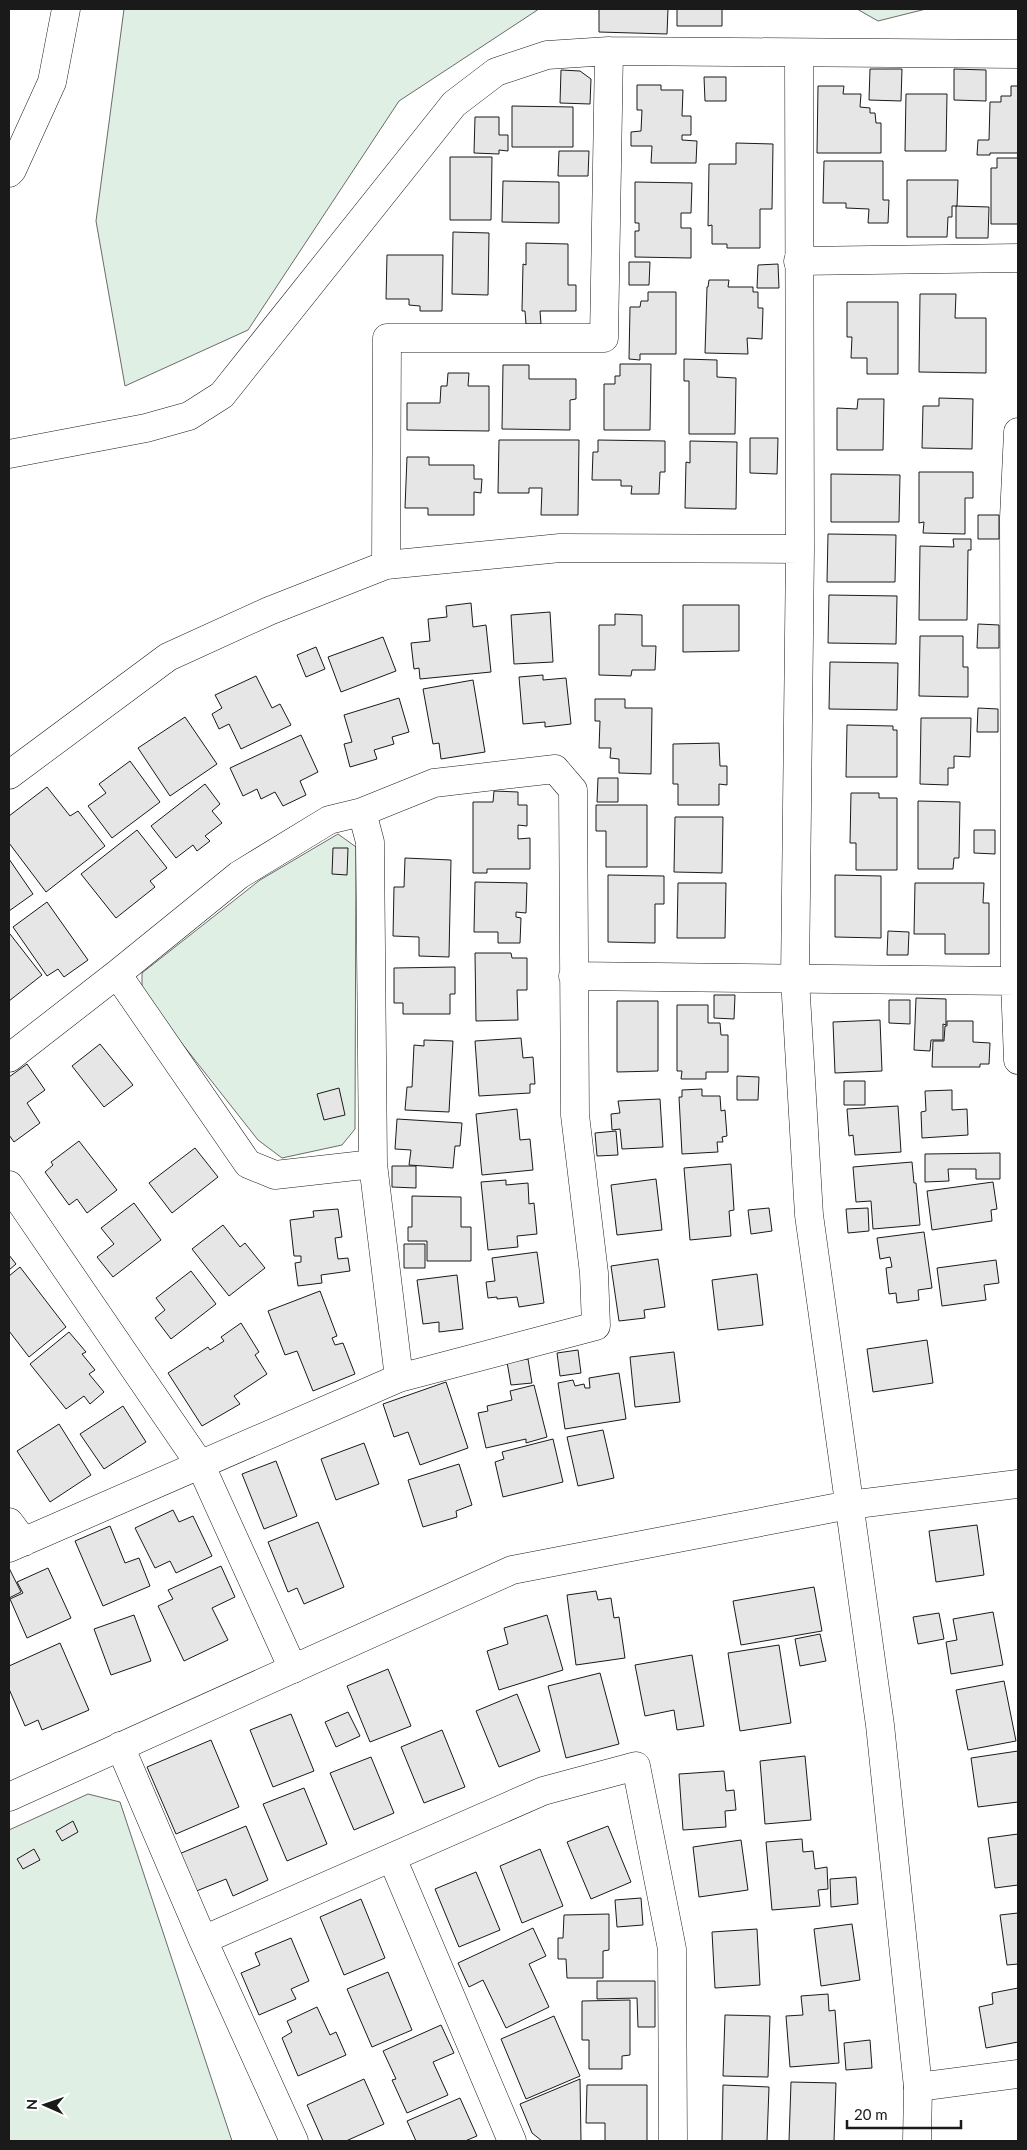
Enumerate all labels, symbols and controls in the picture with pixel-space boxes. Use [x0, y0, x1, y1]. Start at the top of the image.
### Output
north arrow [20, 2080, 70, 2130]
scale bar [847, 2098, 961, 2130]
text: N [23, 2099, 40, 2110]
text: 20 m [854, 2105, 888, 2123]

